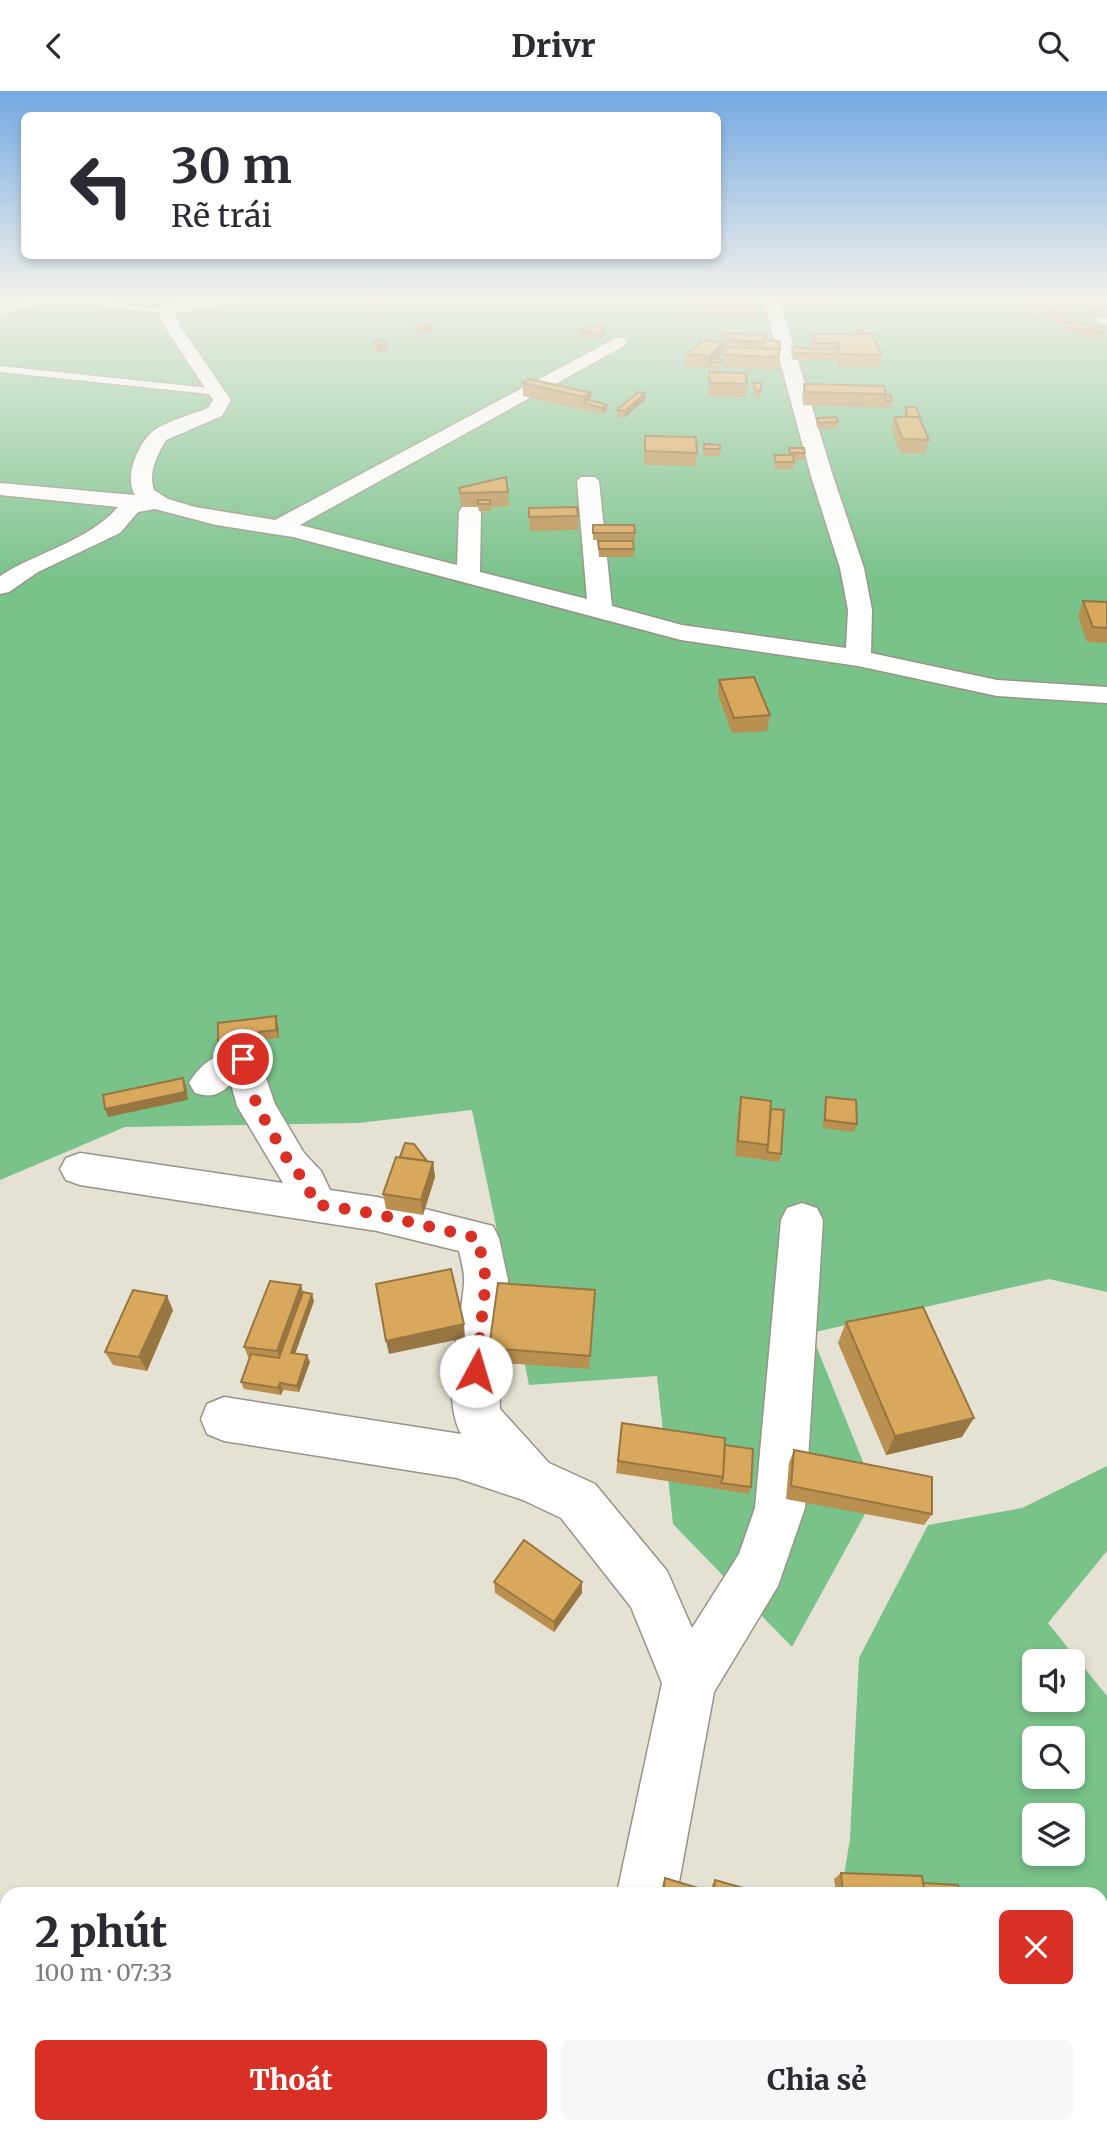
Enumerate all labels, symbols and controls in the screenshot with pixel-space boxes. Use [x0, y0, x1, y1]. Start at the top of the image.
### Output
text: Drivr [511, 26, 596, 66]
icon: back [35, 27, 73, 65]
icon: search [1034, 27, 1072, 65]
text: 30 m [171, 135, 292, 196]
icon: left [56, 140, 147, 231]
text: Rẽ trái [171, 196, 272, 236]
pin [213, 1029, 273, 1089]
icon: arrive [224, 1040, 262, 1078]
position arrow [439, 1334, 513, 1408]
map controls [1022, 1649, 1085, 1866]
button: sound [1022, 1649, 1085, 1712]
button: search [1022, 1726, 1085, 1789]
button: layers [1022, 1803, 1085, 1866]
text: 2 phút [35, 1906, 167, 1958]
button: close [999, 1910, 1073, 1984]
text: 100 m · 07:33 [35, 1958, 172, 1987]
button: Thoát [35, 2040, 547, 2120]
button: Chia sẻ [561, 2040, 1073, 2120]

